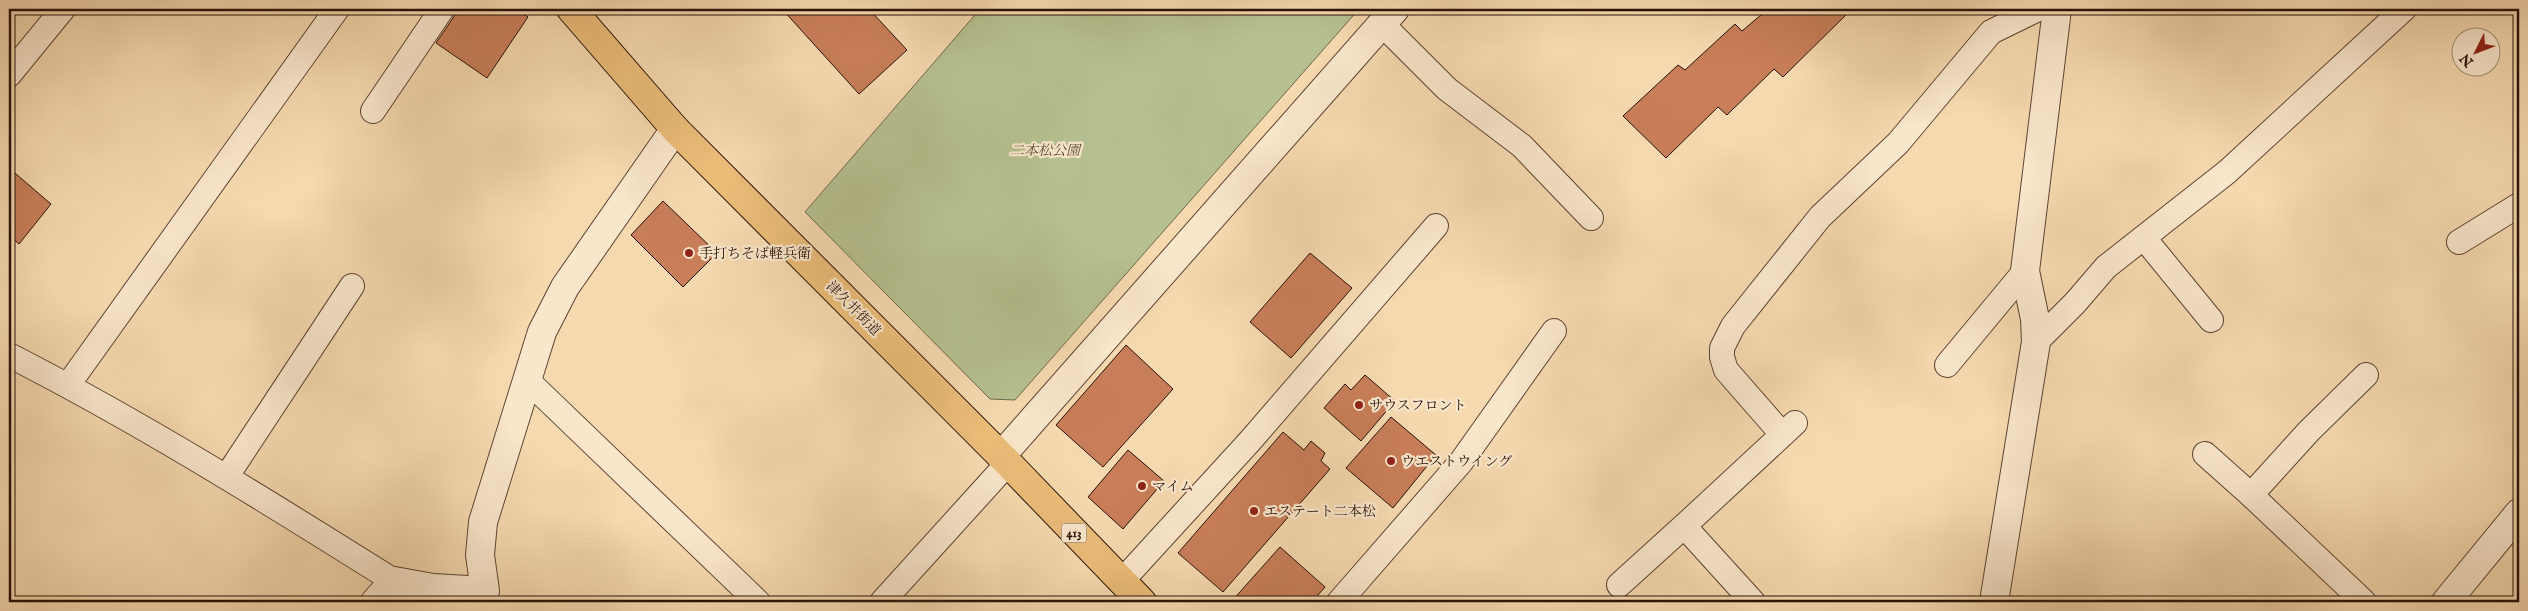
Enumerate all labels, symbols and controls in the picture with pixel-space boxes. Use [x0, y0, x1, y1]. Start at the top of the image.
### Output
north arrow [2450, 28, 2500, 78]
text: N [2456, 50, 2478, 71]
park label: 二本松公園 [1010, 142, 1082, 160]
place label: 手打ちそば軽兵衛 [699, 245, 811, 263]
marker: 手打ちそば軽兵衛 [683, 247, 695, 259]
street label: 津久井街道 [822, 278, 884, 340]
place label: サウスフロント [1369, 397, 1467, 415]
marker: サウスフロント [1353, 399, 1365, 411]
place label: ウエストウイング [1401, 453, 1512, 471]
marker: ウエストウイング [1385, 455, 1397, 467]
place label: マイム [1152, 478, 1194, 496]
marker: マイム [1136, 480, 1148, 492]
place label: エステート二本松 [1264, 503, 1376, 521]
marker: エステート二本松 [1248, 505, 1260, 517]
road number: 413 [1062, 524, 1086, 542]

